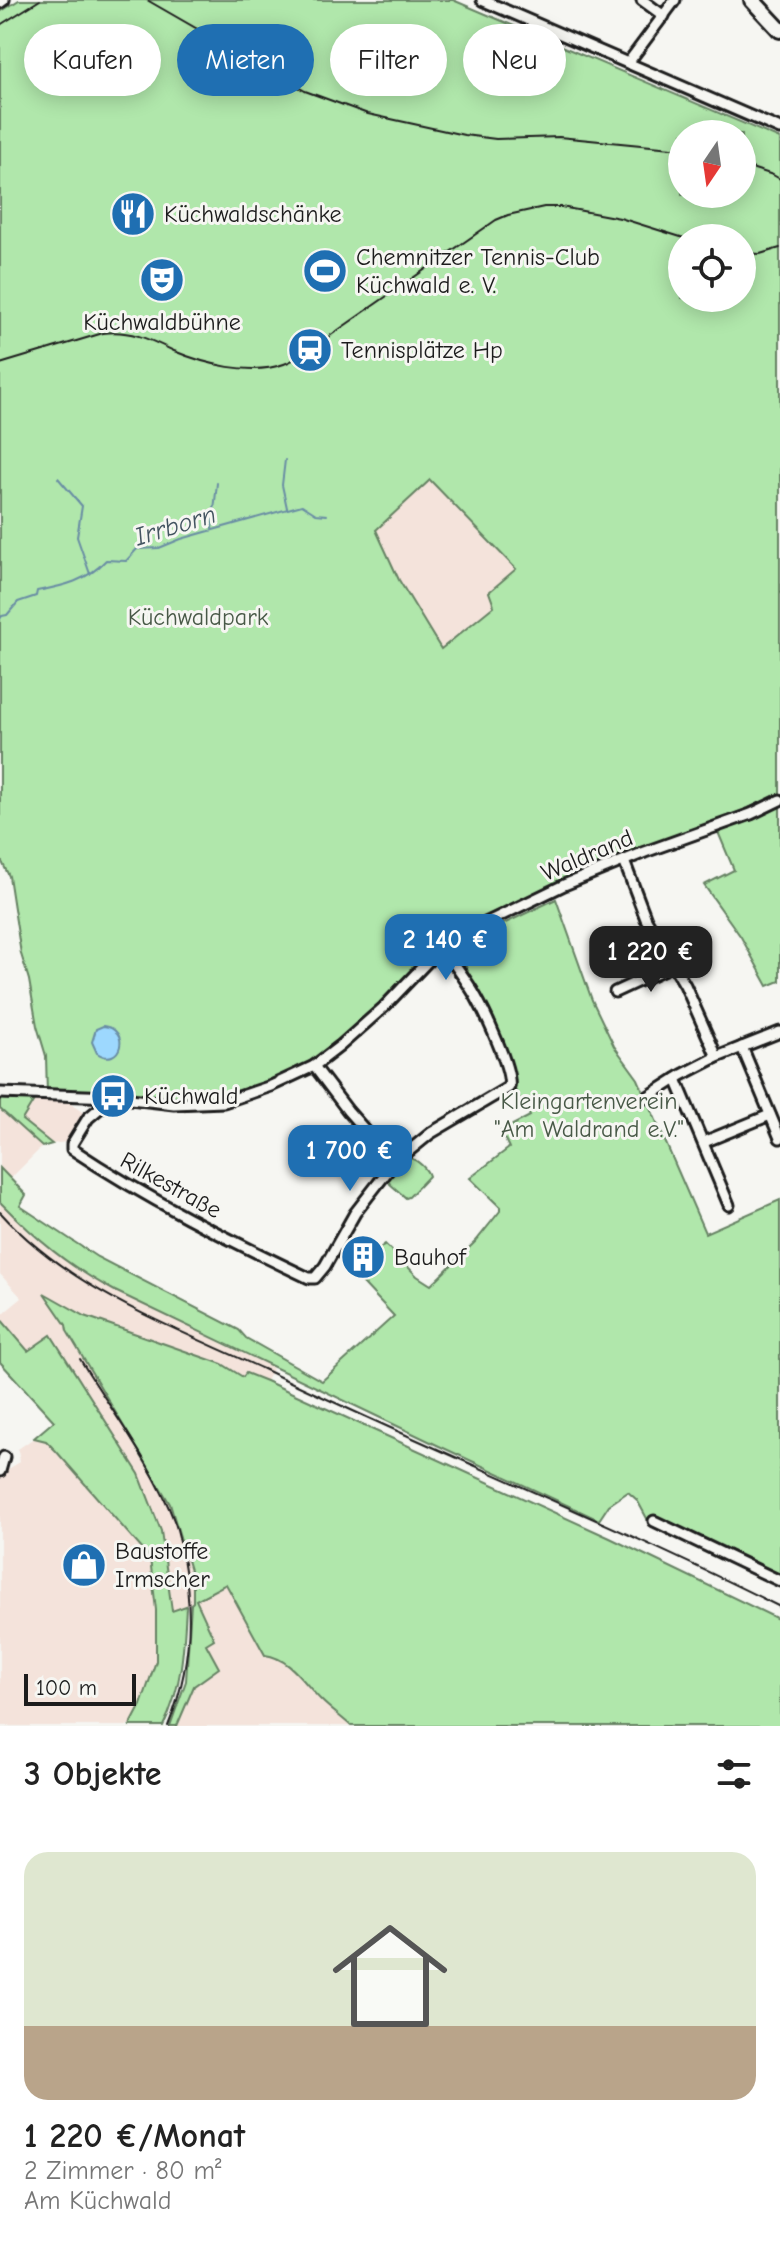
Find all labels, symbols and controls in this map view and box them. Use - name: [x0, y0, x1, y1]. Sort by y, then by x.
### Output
- chip: Kaufen: [24, 24, 161, 96]
- chip: Mieten: [177, 24, 314, 96]
- chip: Filter: [330, 24, 447, 96]
- chip: Neu: [463, 24, 566, 96]
- north arrow: [668, 120, 756, 208]
- map controls: [668, 120, 756, 312]
- restaurant icon: Küchwaldschänke: [109, 190, 157, 238]
- place label: Küchwaldschänke: [164, 200, 342, 228]
- button: locate: [668, 224, 756, 312]
- place label: Chemnitzer Tennis-Club Küchwald e. V.: [356, 243, 600, 299]
- sports icon: Chemnitzer Tennis-Club Küchwald e. V.: [301, 247, 349, 295]
- theatre icon: Küchwaldbühne: [138, 256, 186, 304]
- place label: Küchwaldbühne: [83, 308, 241, 336]
- station icon: Tennisplätze Hp: [286, 326, 334, 374]
- place label: Tennisplätze Hp: [341, 336, 503, 364]
- water label: Irrborn: [130, 499, 219, 553]
- park label: Küchwaldpark: [128, 603, 269, 631]
- street label: Waldrand: [537, 823, 637, 887]
- pin: 2 140 €: [372, 914, 520, 982]
- text: 2 140 €: [403, 925, 489, 955]
- pin: 1 220 €: [577, 926, 725, 994]
- text: 1 220 €: [607, 937, 695, 967]
- bus stop icon: Küchwald: [89, 1072, 137, 1120]
- place label: Küchwald: [144, 1082, 238, 1110]
- park label: Kleingartenverein "Am Waldrand e.V.": [494, 1087, 684, 1143]
- pin: 1 700 €: [276, 1125, 424, 1193]
- text: 1 700 €: [306, 1136, 394, 1166]
- street label: Rilkestraße: [116, 1146, 226, 1224]
- building icon: Bauhof: [339, 1233, 387, 1281]
- place label: Bauhof: [394, 1243, 467, 1271]
- place label: Baustoffe Irmscher: [115, 1537, 210, 1593]
- shop icon: Baustoffe Irmscher: [60, 1541, 108, 1589]
- scale bar: [24, 1670, 136, 1706]
- text: 100 m: [36, 1675, 97, 1701]
- icon: filters: [712, 1752, 756, 1796]
- text: 3 Objekte: [24, 1754, 162, 1794]
- icon: home: [318, 1904, 462, 2048]
- text: 1 220 €/Monat: [24, 2116, 245, 2156]
- text: 2 Zimmer · 80 m²: [24, 2156, 222, 2186]
- text: Am Küchwald: [24, 2186, 172, 2216]

